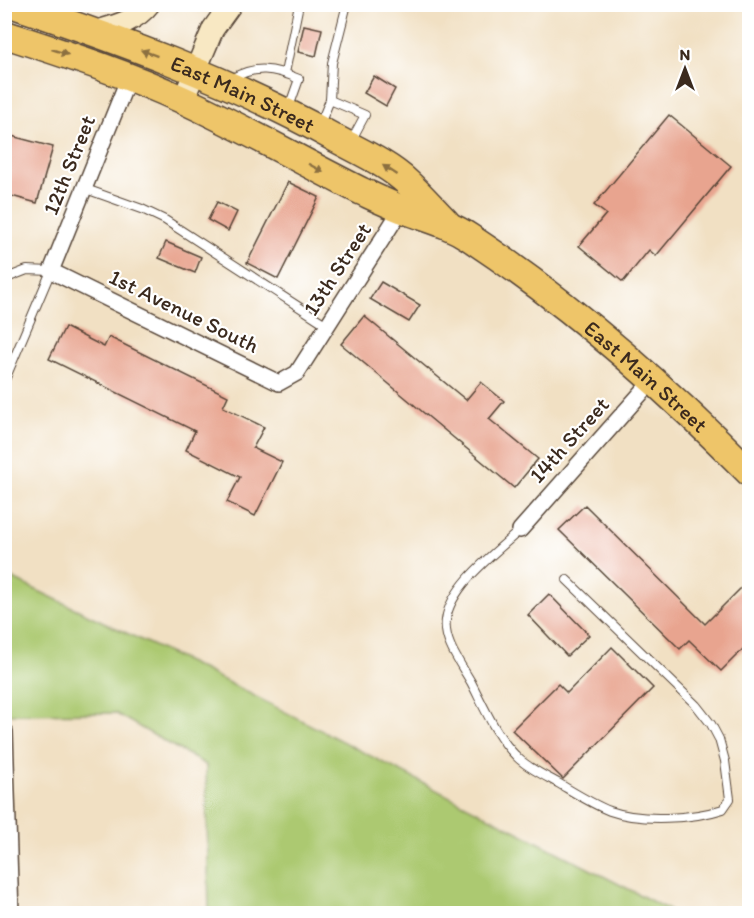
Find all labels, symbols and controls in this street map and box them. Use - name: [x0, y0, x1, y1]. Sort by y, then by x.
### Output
- north arrow: [655, 39, 715, 99]
- text: N: [680, 45, 690, 64]
- one-way arrow: [140, 47, 158, 57]
- one-way arrow: [51, 48, 69, 58]
- street label: East Main Street: [167, 49, 320, 139]
- street label: 12th Street: [37, 111, 101, 219]
- one-way arrow: [308, 163, 325, 173]
- one-way arrow: [382, 165, 398, 176]
- street label: 13th Street: [297, 218, 377, 320]
- street label: 1st Avenue South: [105, 263, 263, 359]
- street label: East Main Street: [579, 314, 714, 438]
- street label: 14th Street: [523, 391, 615, 489]

